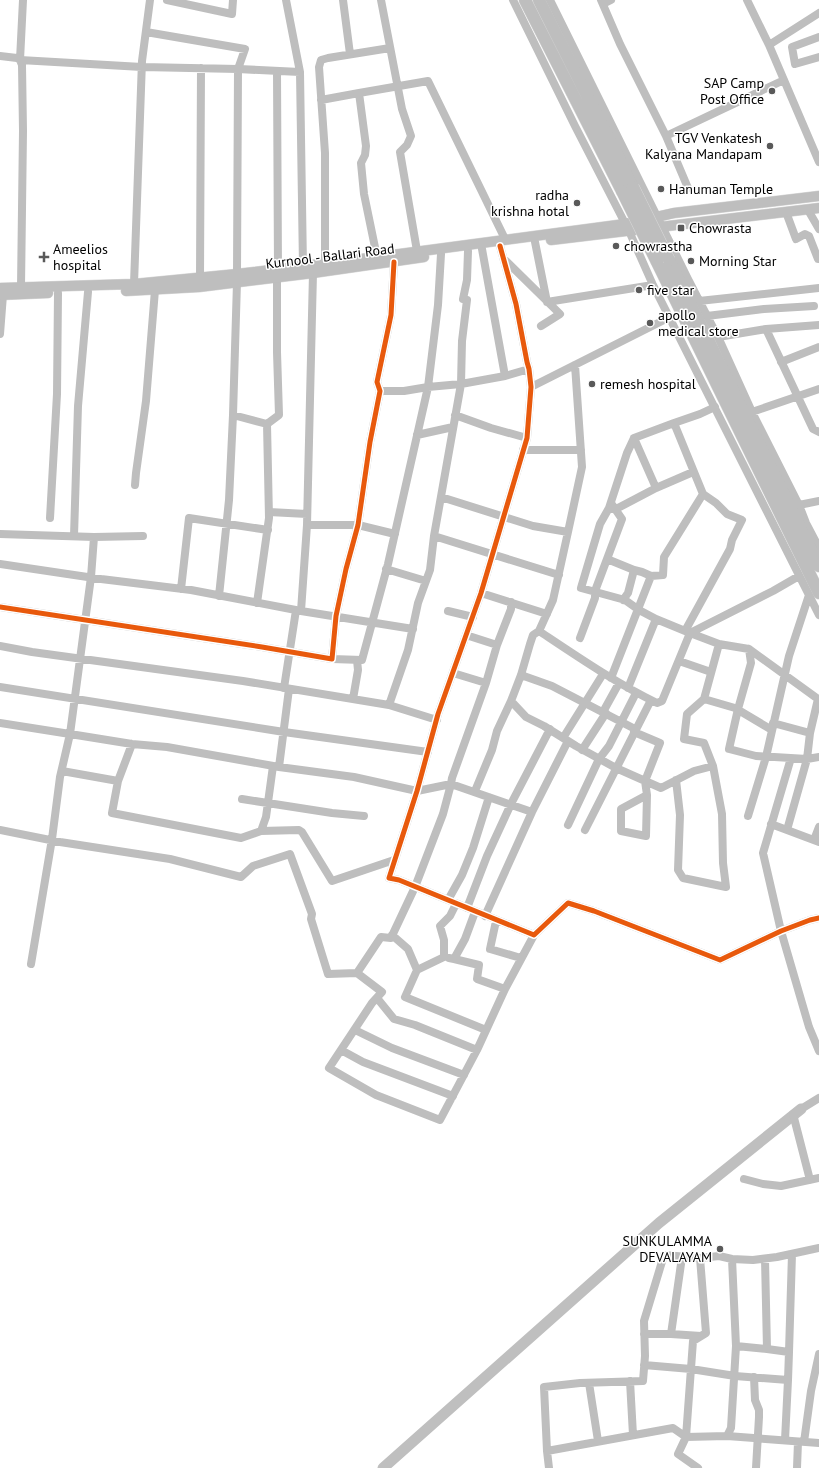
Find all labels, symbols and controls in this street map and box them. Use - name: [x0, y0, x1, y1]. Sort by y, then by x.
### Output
- place label: SAP Camp Post Office: [700, 74, 764, 108]
- marker: SAP Camp Post Office: [767, 86, 777, 96]
- place label: TGV Venkatesh Kalyana Mandapam: [645, 129, 762, 163]
- marker: TGV Venkatesh Kalyana Mandapam: [765, 141, 775, 151]
- place label: Hanuman Temple: [669, 180, 773, 198]
- marker: Hanuman Temple: [656, 184, 666, 194]
- place label: radha krishna hotal: [491, 186, 569, 220]
- marker: radha krishna hotal: [572, 198, 582, 208]
- place label: Chowrasta: [689, 219, 752, 237]
- marker: Chowrasta: [676, 223, 686, 233]
- place label: chowrastha: [624, 237, 693, 255]
- street label: Kurnool - Ballari Road: [265, 239, 395, 273]
- place label: Ameelios hospital: [53, 240, 108, 274]
- marker: chowrastha: [611, 241, 621, 251]
- marker: Ameelios hospital: [38, 251, 50, 263]
- place label: Morning Star: [699, 252, 777, 270]
- marker: Morning Star: [686, 256, 696, 266]
- place label: five star: [647, 281, 695, 299]
- marker: five star: [634, 285, 644, 295]
- place label: apollo medical store: [658, 306, 739, 340]
- marker: apollo medical store: [645, 318, 655, 328]
- place label: remesh hospital: [600, 375, 696, 393]
- marker: remesh hospital: [587, 379, 597, 389]
- place label: SUNKULAMMA DEVALAYAM: [622, 1232, 713, 1266]
- marker: SUNKULAMMA DEVALAYAM: [715, 1244, 725, 1254]

